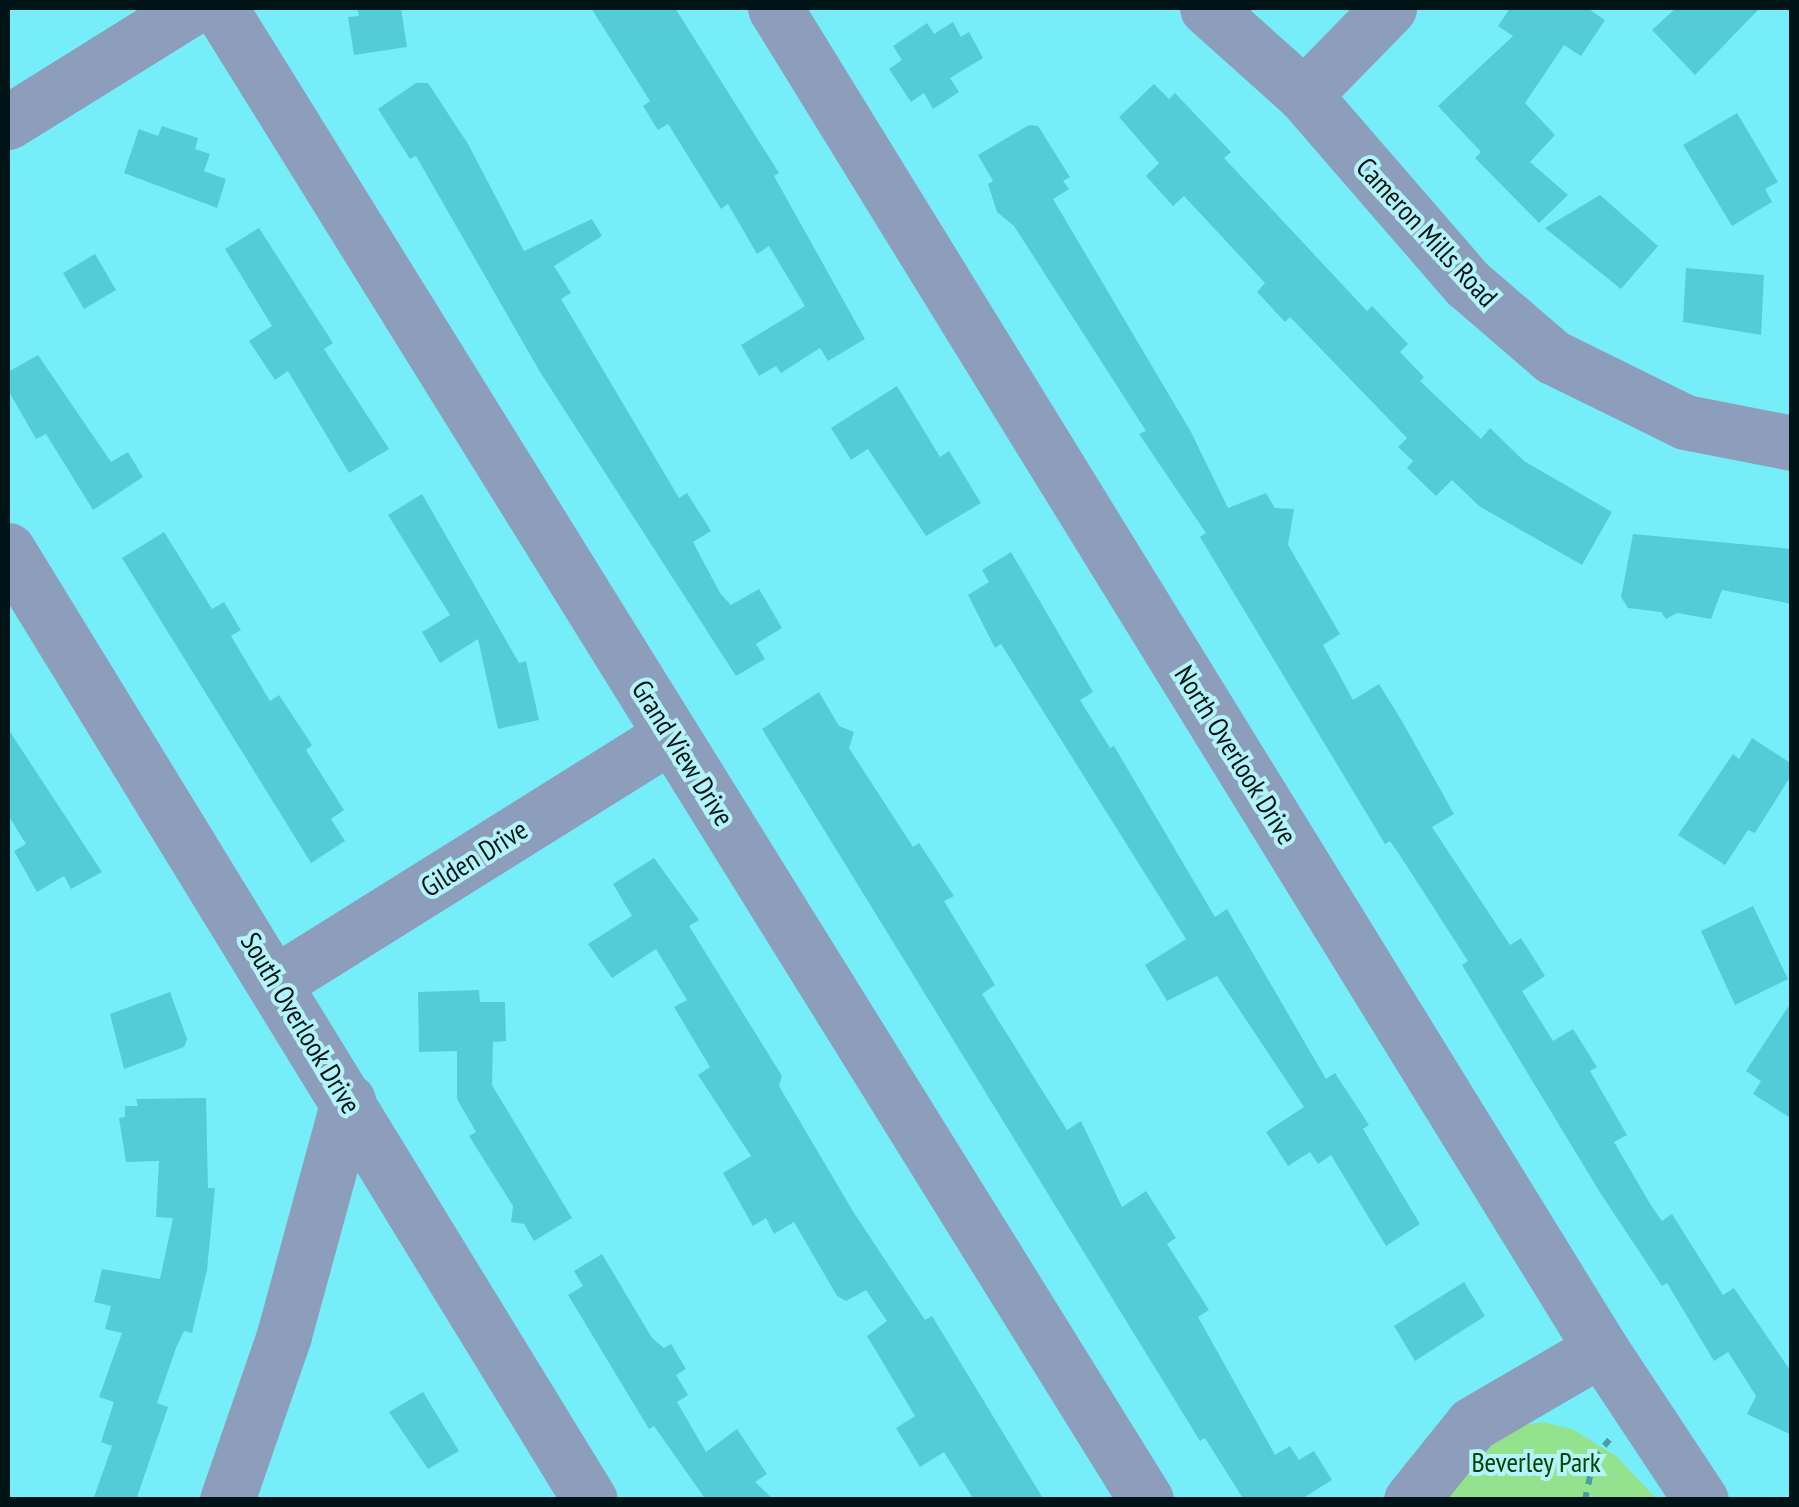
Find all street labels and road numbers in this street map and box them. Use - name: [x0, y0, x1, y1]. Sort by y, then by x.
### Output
- street label: Cameron Mills Road: [1349, 150, 1505, 314]
- street label: North Overlook Drive: [1167, 659, 1305, 851]
- street label: Grand View Drive: [625, 673, 741, 833]
- street label: Gilden Drive: [415, 812, 533, 904]
- street label: South Overlook Drive: [234, 926, 368, 1120]

